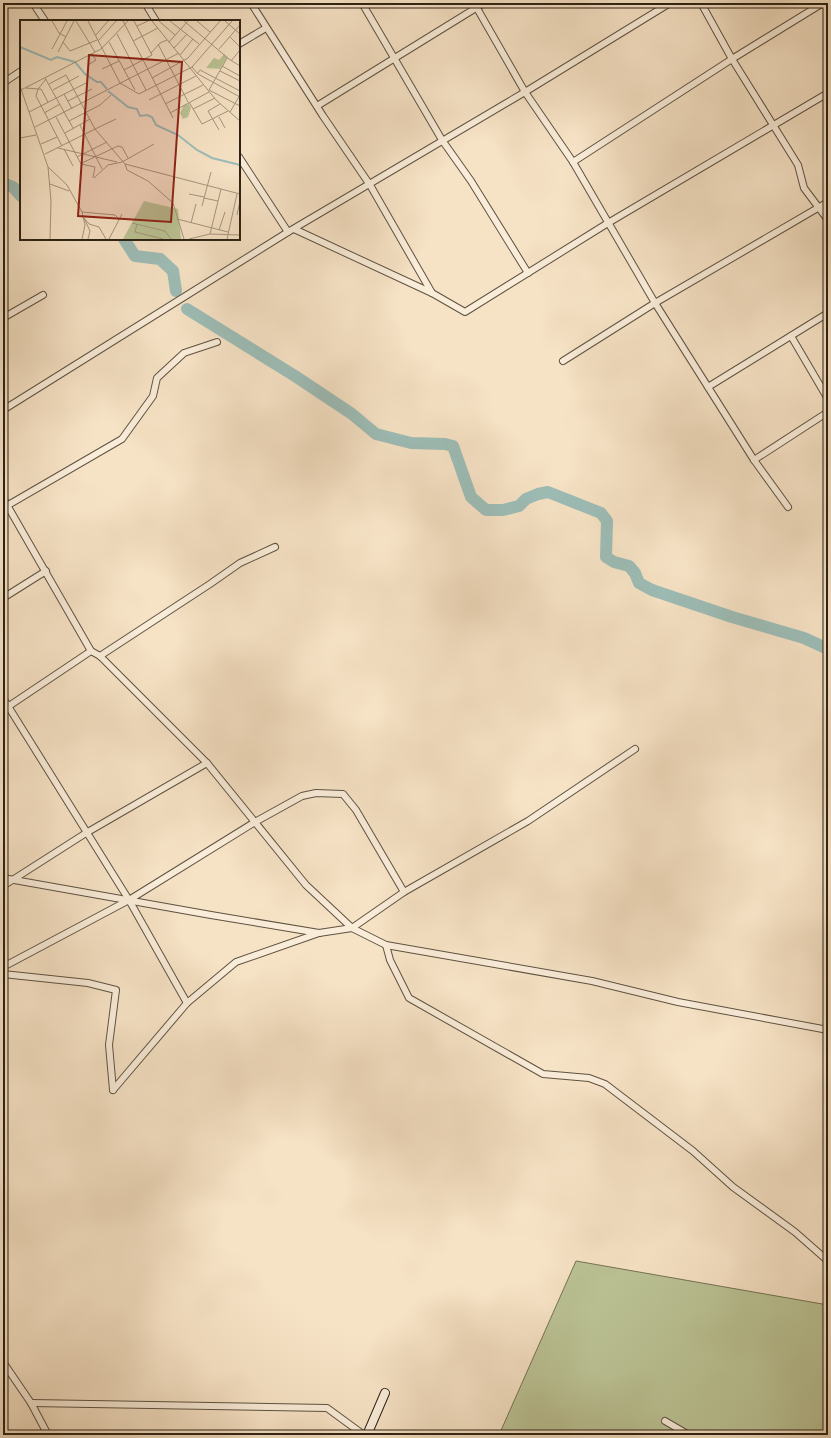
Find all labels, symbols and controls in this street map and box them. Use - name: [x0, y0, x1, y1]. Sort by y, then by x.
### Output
- inset map: [20, 20, 240, 240]

